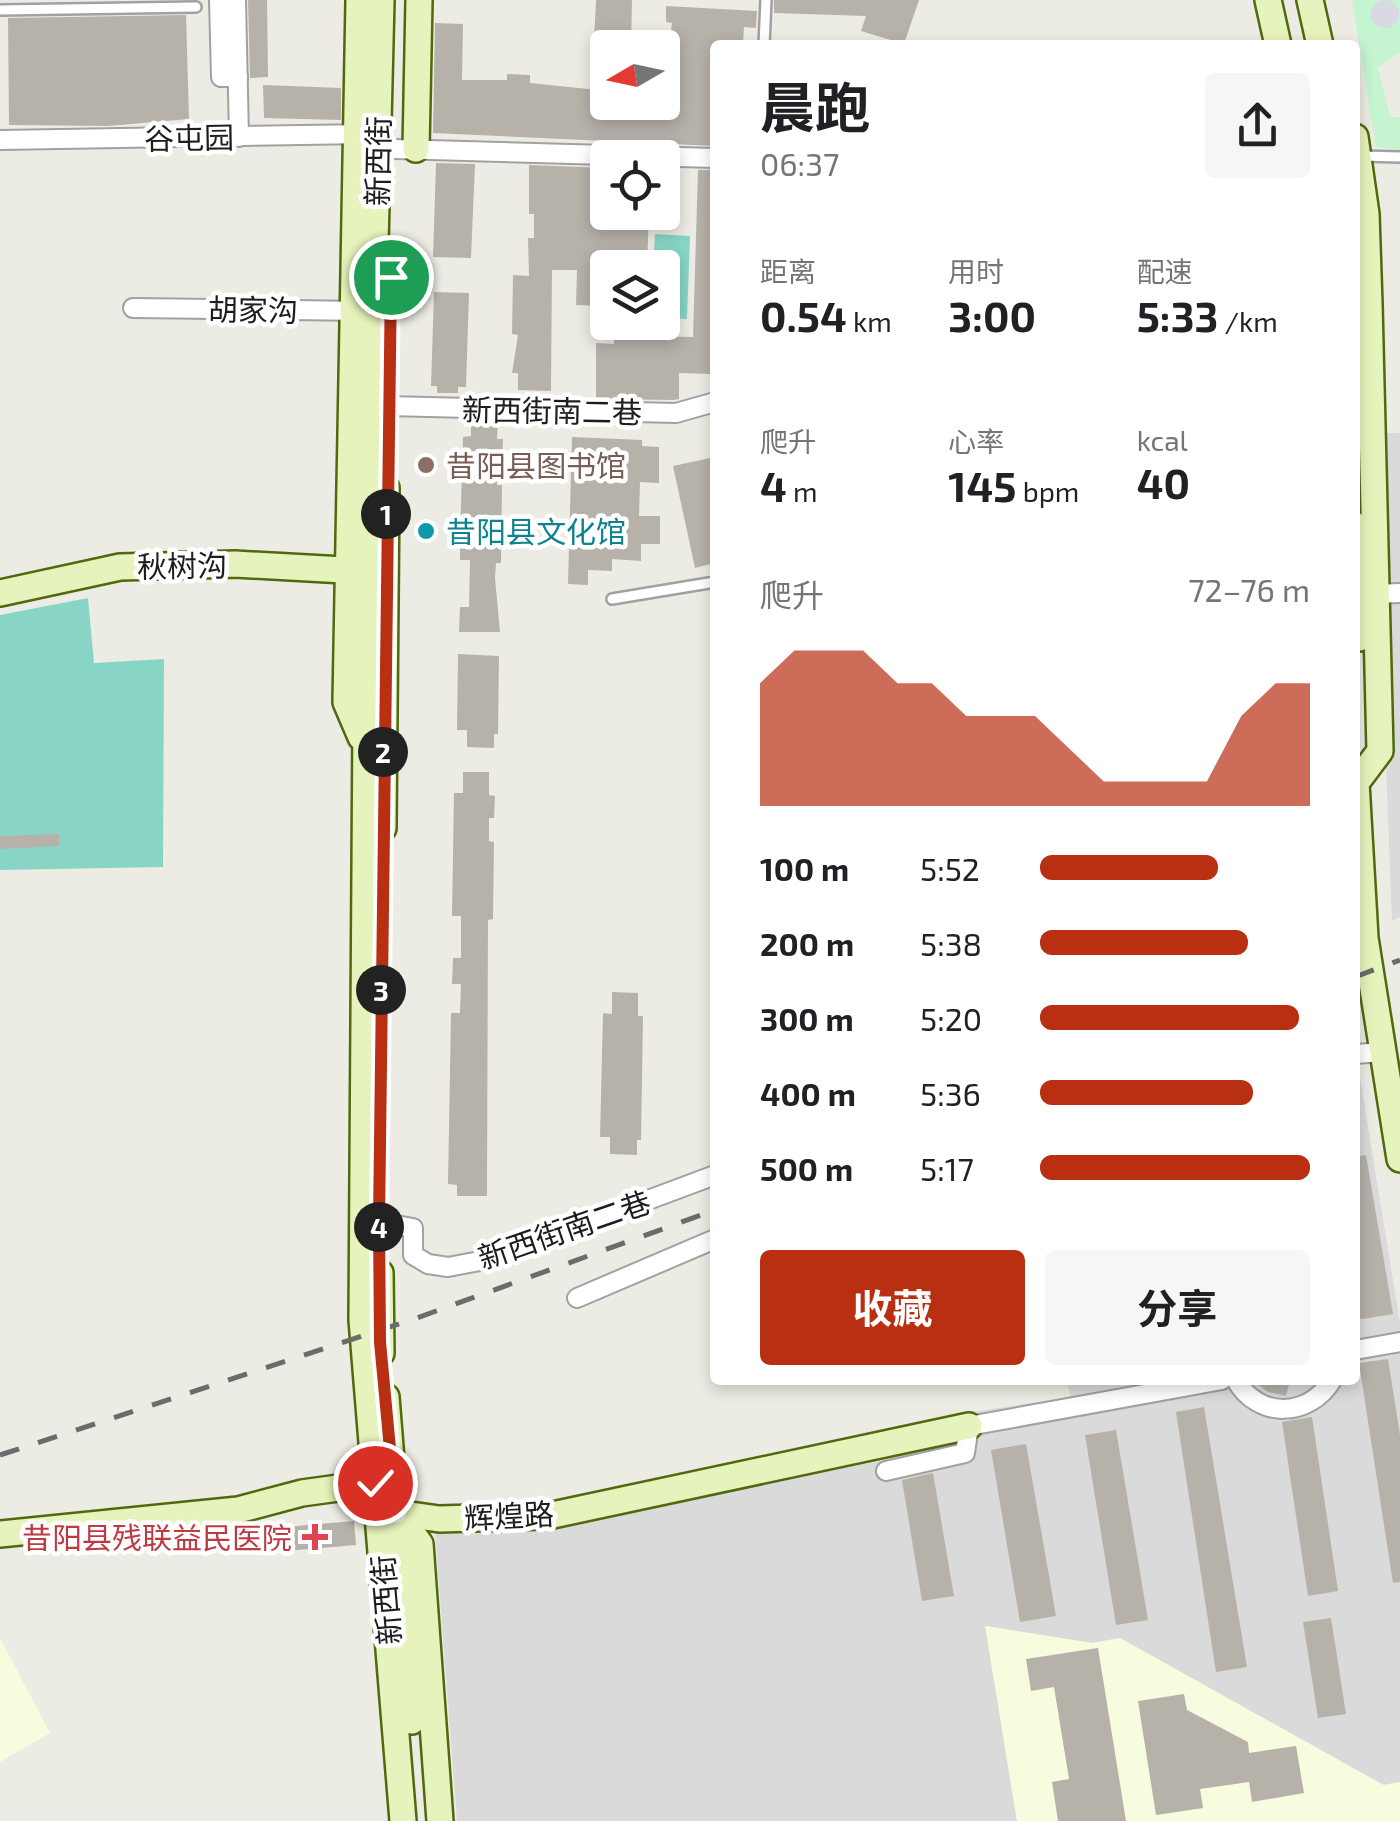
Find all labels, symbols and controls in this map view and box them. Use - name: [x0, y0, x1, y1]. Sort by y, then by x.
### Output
- north arrow: [590, 30, 680, 120]
- map controls: [590, 30, 680, 340]
- text: 晨跑: [760, 73, 870, 139]
- button: share: [1205, 73, 1310, 178]
- street label: 新西街: [358, 116, 396, 206]
- street label: 谷屯园: [144, 118, 234, 156]
- button: locate: [590, 140, 680, 230]
- text: 06:37: [760, 144, 839, 182]
- pin: [349, 235, 434, 320]
- icon: arrive: [364, 250, 419, 305]
- button: layers: [590, 250, 680, 340]
- text: 距离: [760, 254, 816, 288]
- text: 用时: [948, 254, 1004, 288]
- text: 配速: [1137, 254, 1193, 288]
- street label: 胡家沟: [208, 290, 298, 328]
- text: 0.54: [760, 290, 847, 340]
- text: 3:00: [948, 290, 1036, 340]
- text: 5:33: [1137, 290, 1218, 340]
- text: km: [847, 304, 892, 338]
- text: /km: [1218, 304, 1278, 338]
- street label: 新西街南二巷: [462, 390, 642, 430]
- text: kcal: [1137, 423, 1188, 457]
- text: 爬升: [760, 424, 816, 458]
- text: 心率: [948, 424, 1004, 458]
- place label: 昔阳县图书馆: [446, 447, 626, 483]
- marker: 昔阳县图书馆: [415, 454, 437, 476]
- text: 40: [1137, 457, 1190, 507]
- text: 4: [760, 460, 787, 510]
- text: 145: [948, 460, 1016, 510]
- text: m: [787, 474, 818, 508]
- text: bpm: [1016, 474, 1079, 508]
- pin: 1: [361, 489, 411, 539]
- text: 1: [380, 497, 392, 531]
- place label: 昔阳县文化馆: [446, 513, 626, 549]
- marker: 昔阳县文化馆: [415, 520, 437, 542]
- street label: 秋树沟: [137, 546, 227, 584]
- text: 72–76 m: [1188, 570, 1310, 608]
- text: 爬升: [760, 575, 824, 613]
- pin: 2: [358, 727, 408, 777]
- text: 2: [375, 735, 391, 769]
- text: 100 m: [760, 849, 849, 887]
- text: 5:52: [920, 849, 980, 887]
- text: 200 m: [760, 924, 854, 962]
- text: 5:38: [920, 924, 982, 962]
- pin: 3: [356, 965, 406, 1015]
- text: 3: [373, 973, 389, 1007]
- text: 300 m: [760, 999, 854, 1037]
- text: 5:20: [920, 999, 982, 1037]
- text: 400 m: [760, 1074, 856, 1112]
- text: 5:36: [920, 1074, 981, 1112]
- text: 500 m: [760, 1149, 853, 1187]
- text: 5:17: [920, 1149, 974, 1187]
- street label: 新西街南二巷: [473, 1183, 655, 1275]
- pin: 4: [354, 1202, 404, 1252]
- text: 4: [370, 1210, 388, 1244]
- button: 收藏: [760, 1250, 1025, 1365]
- button: 分享: [1045, 1250, 1310, 1365]
- pin: [333, 1441, 418, 1526]
- icon: check: [348, 1456, 403, 1511]
- street label: 辉煌路: [463, 1495, 555, 1535]
- place label: 昔阳县残联益民医院: [22, 1519, 292, 1555]
- marker: 昔阳县残联益民医院: [302, 1524, 328, 1550]
- street label: 新西街: [363, 1554, 407, 1646]

